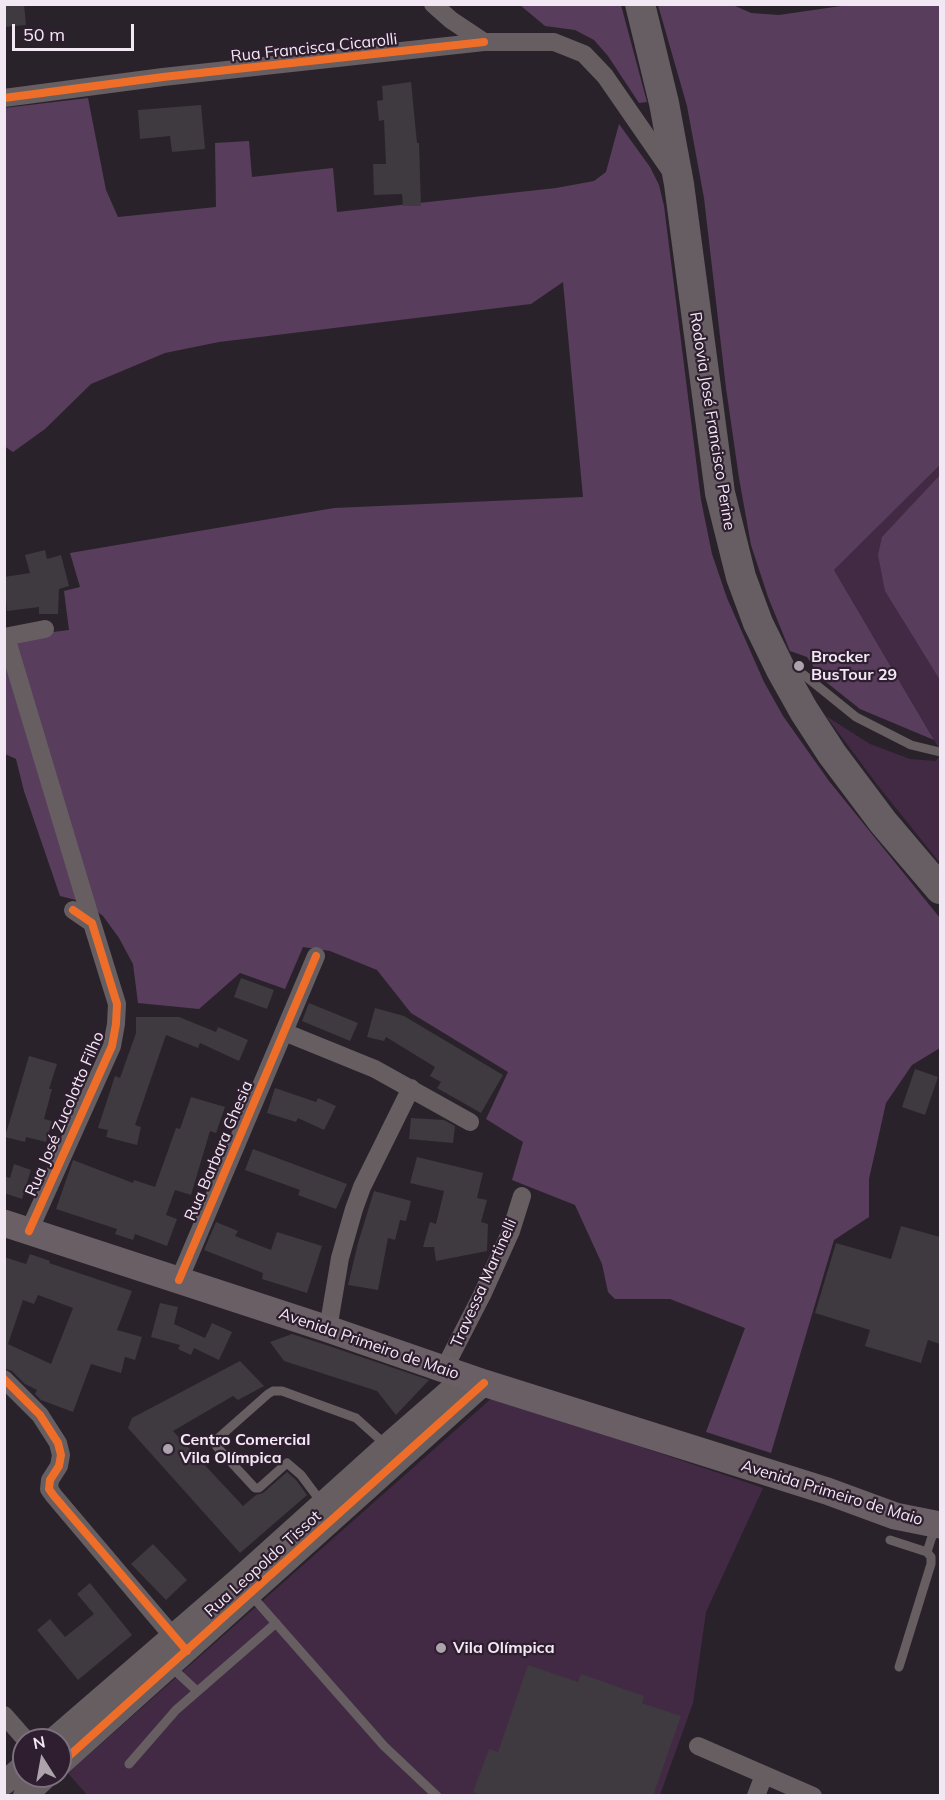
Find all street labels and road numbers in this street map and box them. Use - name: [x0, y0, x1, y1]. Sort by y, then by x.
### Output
- street label: Rua Francisca Cicarolli: [230, 30, 398, 66]
- street label: Rodovia José Francisco Perine: [685, 311, 739, 531]
- street label: Rua José Zucolotto Filho: [22, 1029, 108, 1199]
- street label: Rua Barbara Ghesia: [181, 1078, 257, 1224]
- street label: Travessa Martinelli: [447, 1216, 521, 1350]
- street label: Avenida Primeiro de Maio: [276, 1304, 462, 1384]
- street label: Avenida Primeiro de Maio: [739, 1456, 925, 1530]
- street label: Rua Leopoldo Tissot: [201, 1507, 325, 1621]

